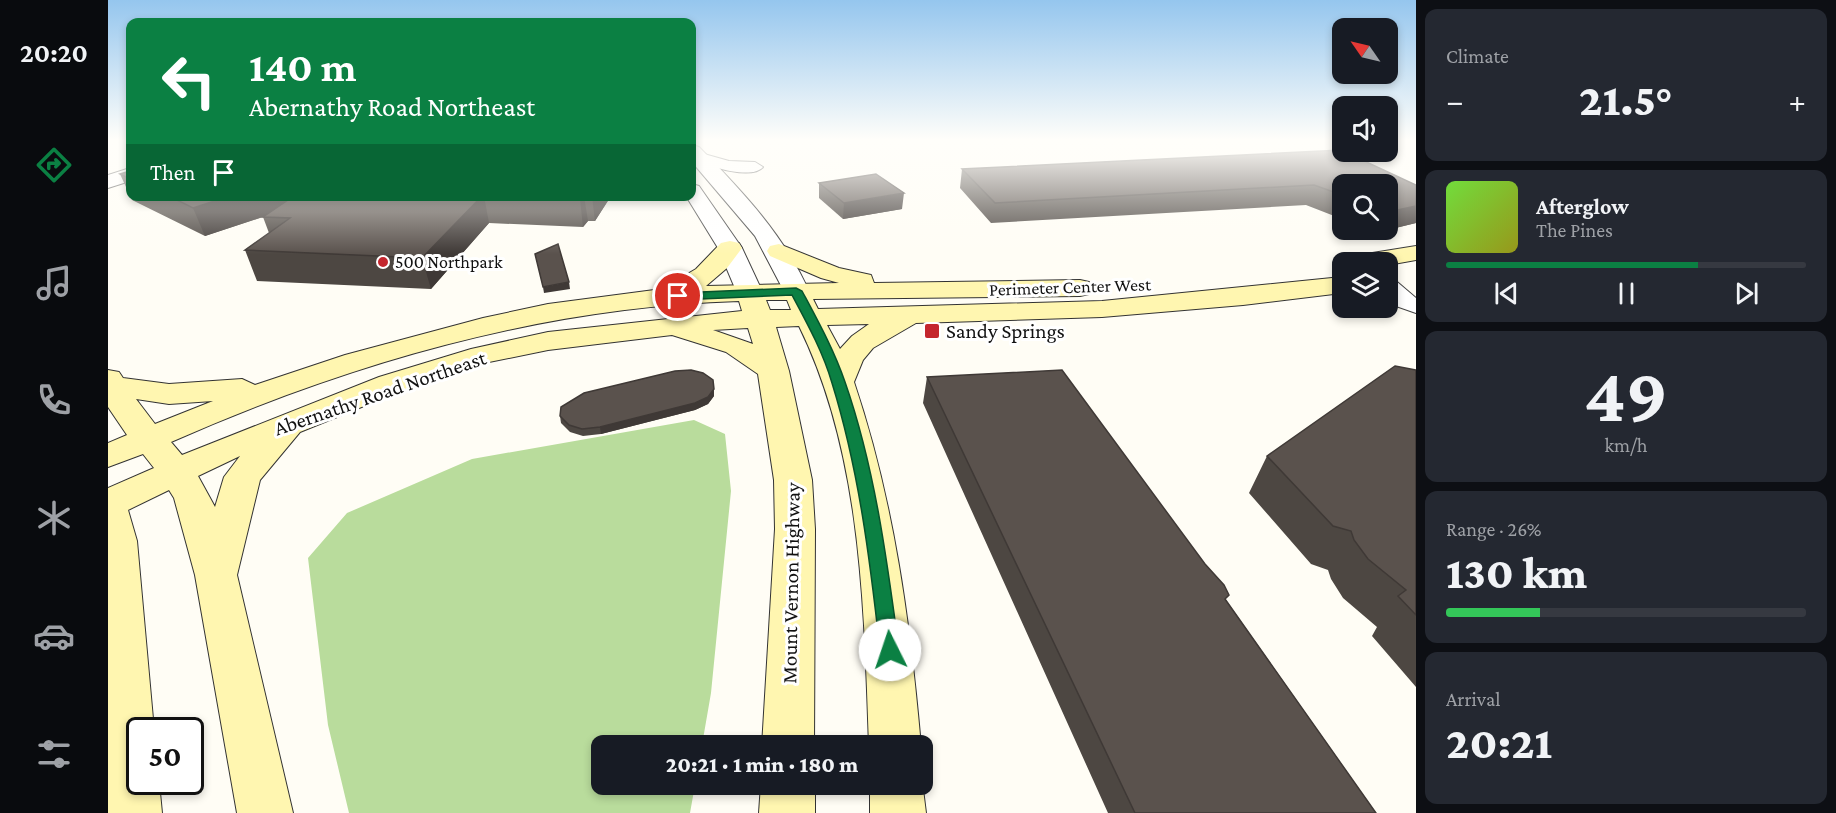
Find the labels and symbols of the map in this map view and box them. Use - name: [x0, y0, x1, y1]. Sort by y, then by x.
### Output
- north arrow: [1332, 18, 1398, 84]
- place label: 500 Northpark: [395, 252, 503, 272]
- marker: 500 Northpark: [376, 255, 390, 269]
- pin: [652, 270, 703, 321]
- street label: Perimeter Center West: [989, 274, 1152, 300]
- place label: Sandy Springs: [946, 319, 1065, 343]
- marker: Sandy Springs: [923, 322, 941, 340]
- street label: Abernathy Road Northeast: [271, 345, 490, 441]
- street label: Mount Vernon Highway: [777, 482, 805, 684]
- position arrow: [858, 618, 922, 682]
- speed limit sign: 50: [126, 717, 204, 795]

